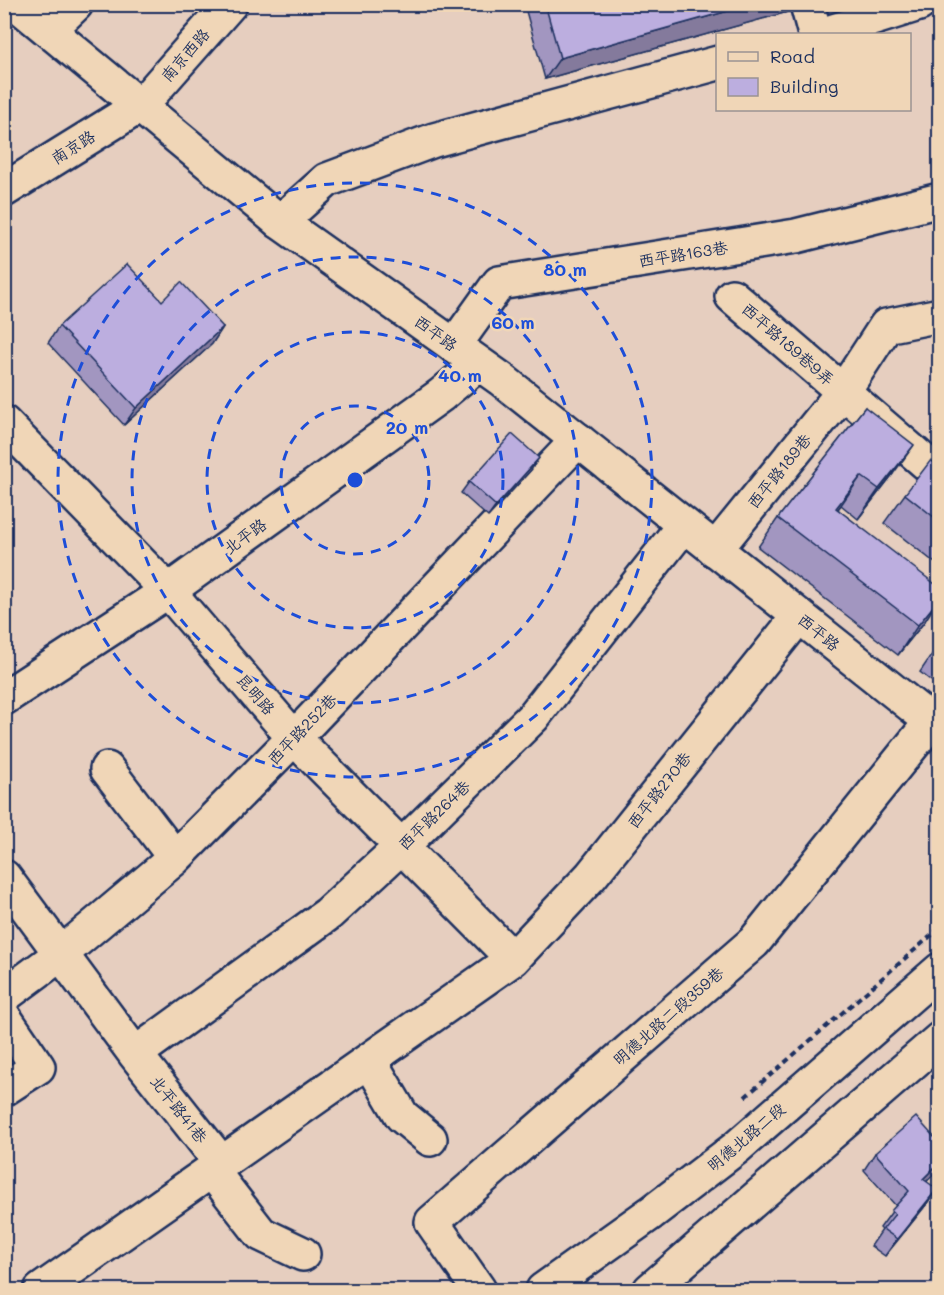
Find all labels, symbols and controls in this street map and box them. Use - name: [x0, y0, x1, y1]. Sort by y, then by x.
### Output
- street label: 南京西路: [156, 24, 214, 86]
- legend: [716, 33, 911, 111]
- text: Road: [770, 44, 815, 68]
- text: Building: [770, 74, 838, 98]
- street label: 南京路: [47, 125, 99, 168]
- street label: 西平路163巷: [637, 236, 729, 271]
- text: 80 m: [543, 257, 587, 281]
- street label: 西平路189巷9弄: [738, 298, 839, 390]
- street label: 西平路: [411, 310, 462, 355]
- text: 60 m: [491, 310, 535, 334]
- text: 40 m: [438, 363, 482, 387]
- text: 20 m: [386, 415, 428, 439]
- street label: 西平路189巷: [742, 429, 815, 512]
- centre of rings: [345, 470, 365, 490]
- street label: 北平路: [219, 513, 270, 558]
- street label: 西平路: [794, 608, 845, 655]
- street label: 昆明路: [233, 669, 280, 719]
- street label: 西平路252巷: [262, 689, 341, 769]
- street label: 西平路270巷: [622, 747, 695, 832]
- street label: 西平路264巷: [393, 775, 474, 854]
- street label: 明德北路二段359巷: [608, 962, 727, 1070]
- street label: 北平路41巷: [146, 1070, 212, 1147]
- street label: 明德北路二段: [702, 1098, 789, 1176]

